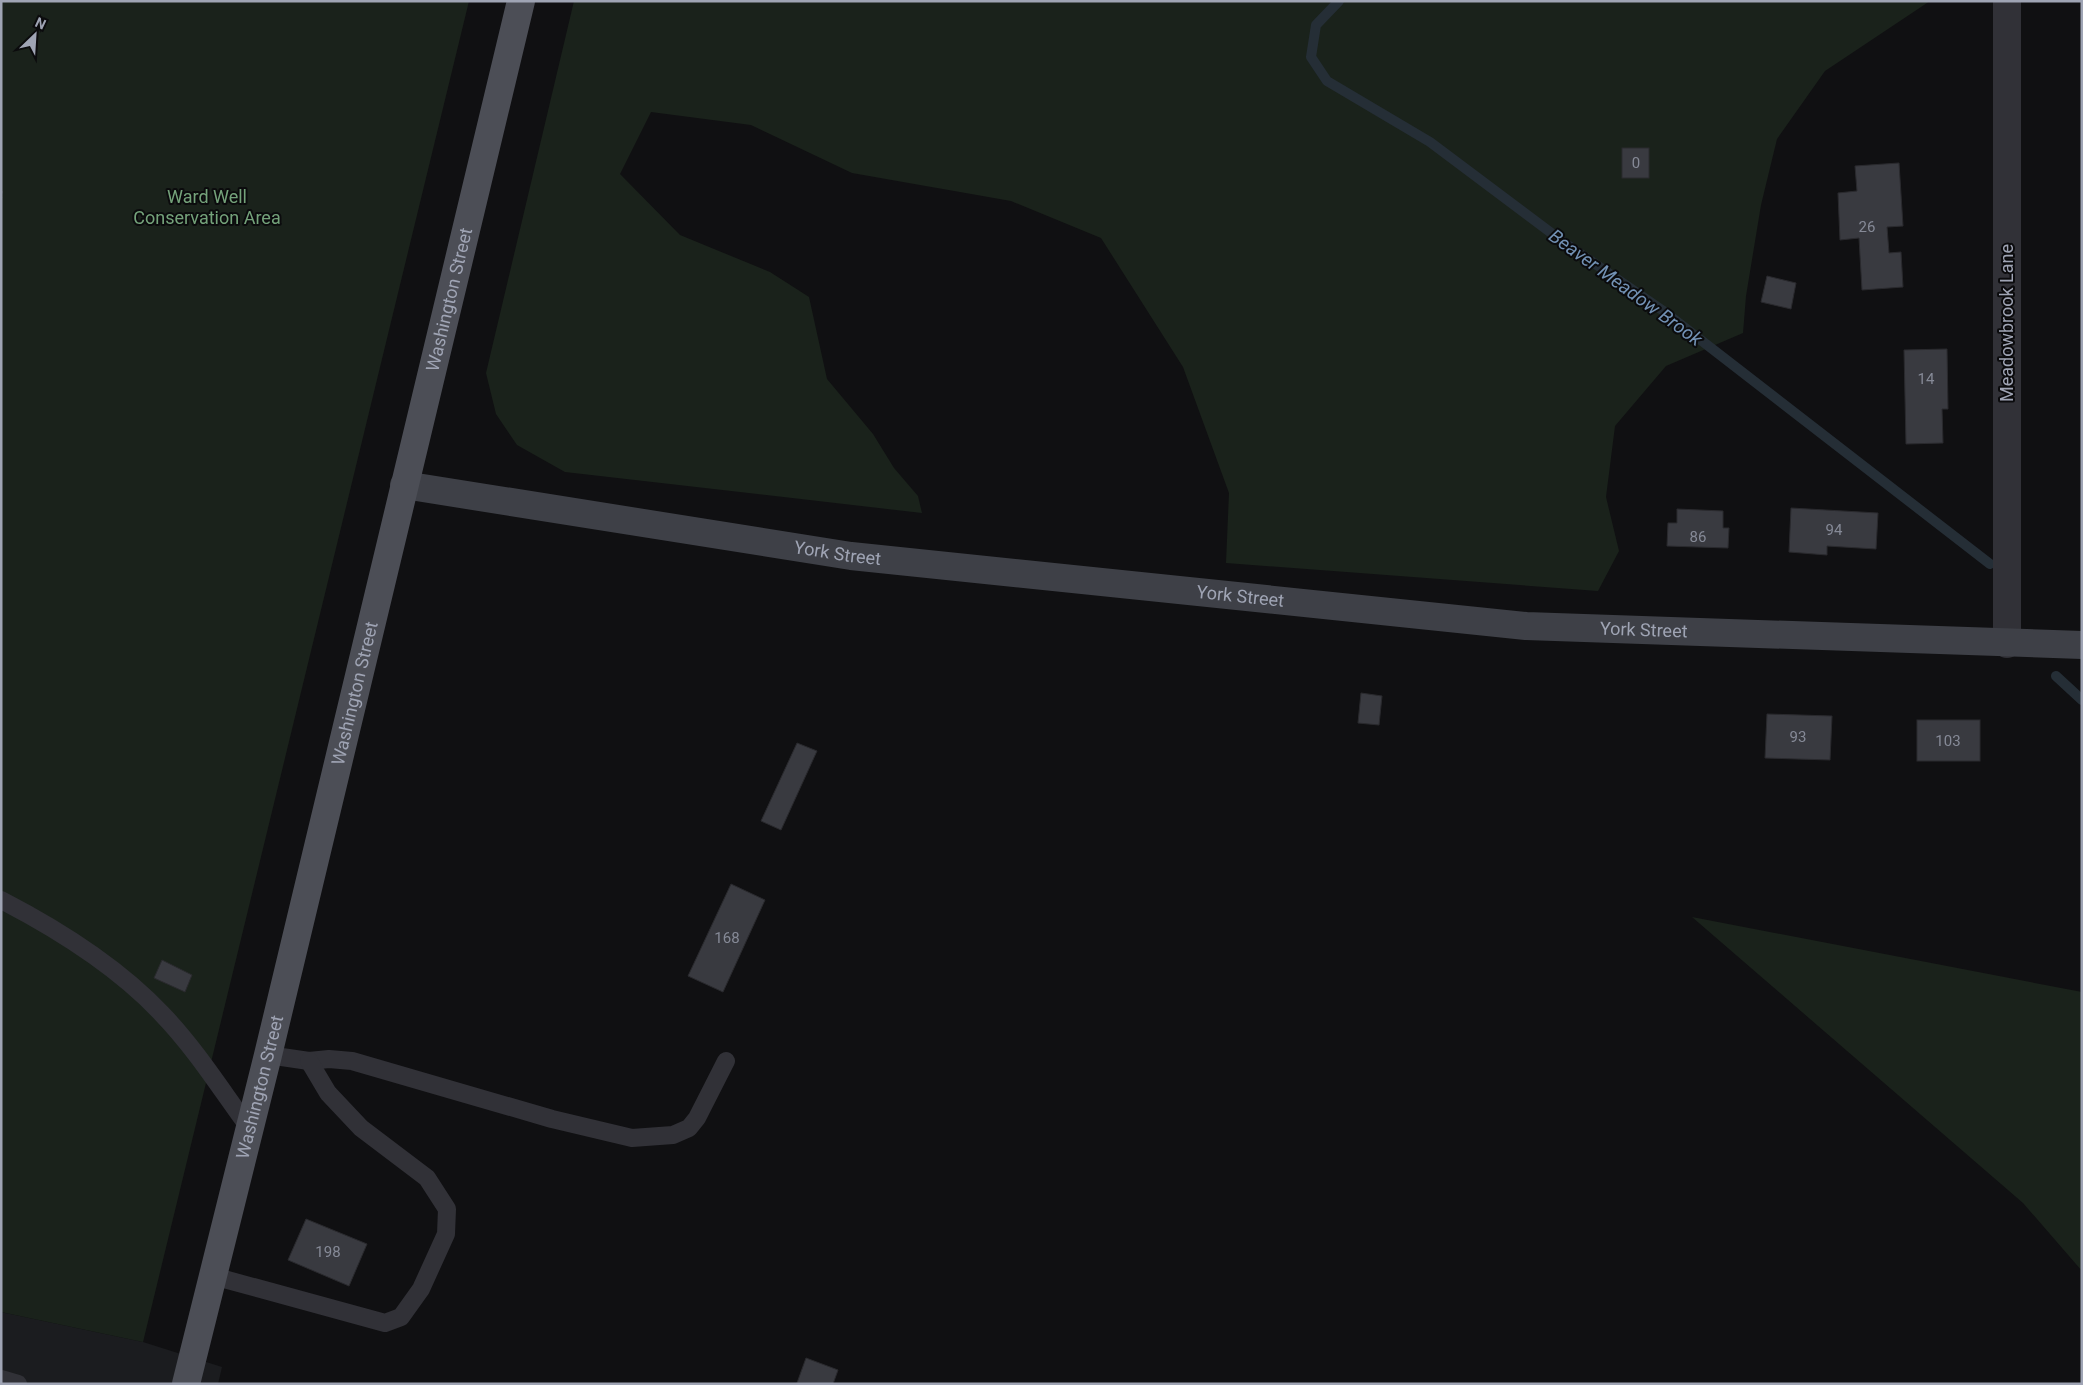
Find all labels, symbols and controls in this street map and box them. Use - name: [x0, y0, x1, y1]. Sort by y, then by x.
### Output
- north arrow: [10, 10, 60, 60]
- text: N: [33, 14, 48, 33]
- house number: 0: [1632, 154, 1640, 172]
- park label: Ward Well Conservation Area: [133, 186, 281, 228]
- house number: 26: [1859, 218, 1875, 236]
- water label: Beaver Meadow Brook: [1545, 224, 1707, 351]
- street label: Washington Street: [421, 225, 476, 373]
- street label: Meadowbrook Lane: [1996, 244, 2017, 402]
- house number: 14: [1918, 370, 1935, 388]
- house number: 94: [1826, 521, 1843, 539]
- house number: 86: [1690, 528, 1706, 546]
- street label: York Street: [793, 536, 882, 569]
- street label: York Street: [1196, 581, 1285, 611]
- street label: York Street: [1600, 618, 1688, 642]
- street label: Washington Street: [327, 619, 382, 767]
- house number: 93: [1790, 728, 1806, 746]
- house number: 103: [1935, 732, 1961, 750]
- house number: 168: [714, 929, 740, 947]
- street label: Washington Street: [232, 1013, 287, 1161]
- house number: 198: [315, 1243, 341, 1261]

